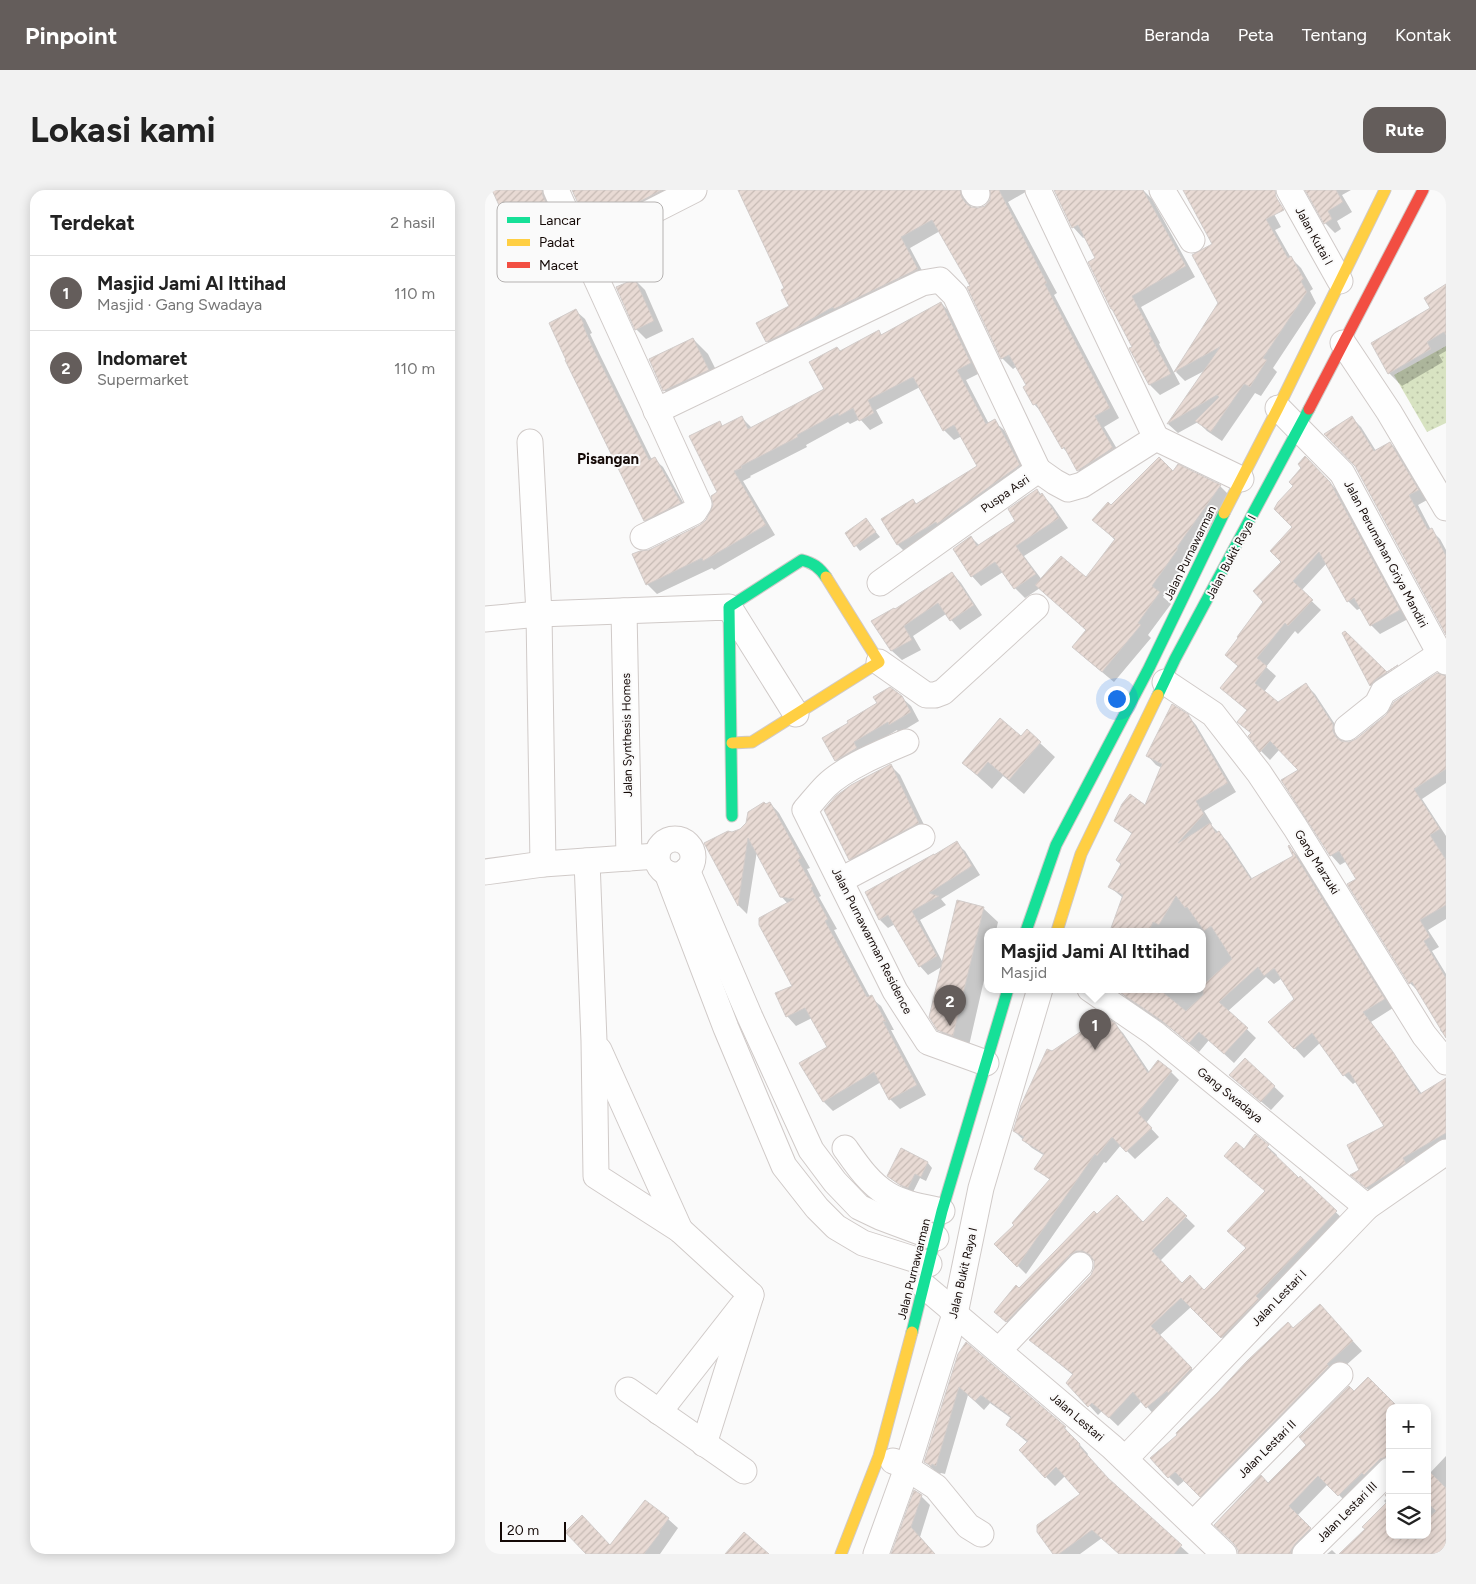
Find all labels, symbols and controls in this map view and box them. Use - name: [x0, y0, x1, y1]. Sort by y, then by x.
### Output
- text: Pinpoint: [25, 21, 117, 50]
- text: Beranda: [1144, 24, 1210, 46]
- text: Peta: [1238, 24, 1274, 46]
- text: Tentang: [1302, 24, 1367, 46]
- text: Kontak: [1395, 24, 1451, 46]
- button: Rute: [1363, 107, 1446, 153]
- text: Lokasi kami: [30, 109, 216, 151]
- legend: [497, 202, 663, 282]
- street label: Jalan Kutai I: [1292, 204, 1336, 268]
- text: Terdekat: [50, 210, 135, 235]
- text: Lancar: [539, 212, 581, 229]
- text: 2 hasil: [390, 213, 435, 232]
- text: Padat: [539, 234, 575, 251]
- text: Macet: [539, 257, 579, 274]
- text: Masjid Jami Al Ittihad: [97, 272, 286, 295]
- text: 1: [63, 284, 69, 303]
- text: 110 m: [394, 284, 435, 303]
- text: Masjid · Gang Swadaya: [97, 295, 262, 314]
- text: Indomaret: [97, 347, 188, 370]
- text: 2: [61, 359, 71, 378]
- text: 110 m: [394, 359, 435, 378]
- text: Supermarket: [97, 370, 189, 389]
- district label: Pisangan: [577, 450, 639, 468]
- street label: Puspa Asri: [978, 472, 1032, 516]
- street label: Jalan Perumahan Griya Mandiri: [1341, 478, 1431, 630]
- street label: Jalan Purnawarman: [1161, 503, 1219, 603]
- street label: Jalan Bukit Raya I: [1203, 513, 1259, 601]
- street label: Jalan Synthesis Homes: [619, 672, 635, 797]
- your location: [1104, 686, 1130, 712]
- street label: Gang Marzuki: [1292, 827, 1342, 897]
- street label: Jalan Purnawarman Residence: [829, 866, 915, 1017]
- popup: [984, 928, 1206, 993]
- text: Masjid Jami Al Ittihad: [1000, 940, 1190, 963]
- text: Masjid: [1000, 963, 1047, 982]
- pin: 2: [934, 985, 966, 1026]
- pin: 1: [1079, 1009, 1111, 1050]
- street label: Gang Swadaya: [1194, 1064, 1266, 1126]
- street label: Jalan Purnawarman: [895, 1217, 933, 1321]
- street label: Jalan Bukit Raya I: [946, 1226, 980, 1320]
- street label: Jalan Lestari I: [1249, 1267, 1309, 1329]
- street label: Jalan Lestari: [1047, 1390, 1107, 1444]
- map controls: [1386, 1404, 1431, 1539]
- button: +: [1386, 1404, 1431, 1449]
- street label: Jalan Lestari II: [1235, 1417, 1299, 1481]
- button: −: [1386, 1449, 1431, 1494]
- street label: Jalan Lestari III: [1314, 1479, 1380, 1545]
- button: layers: [1386, 1494, 1431, 1539]
- scale bar: [500, 1519, 566, 1542]
- text: 20 m: [507, 1522, 539, 1539]

